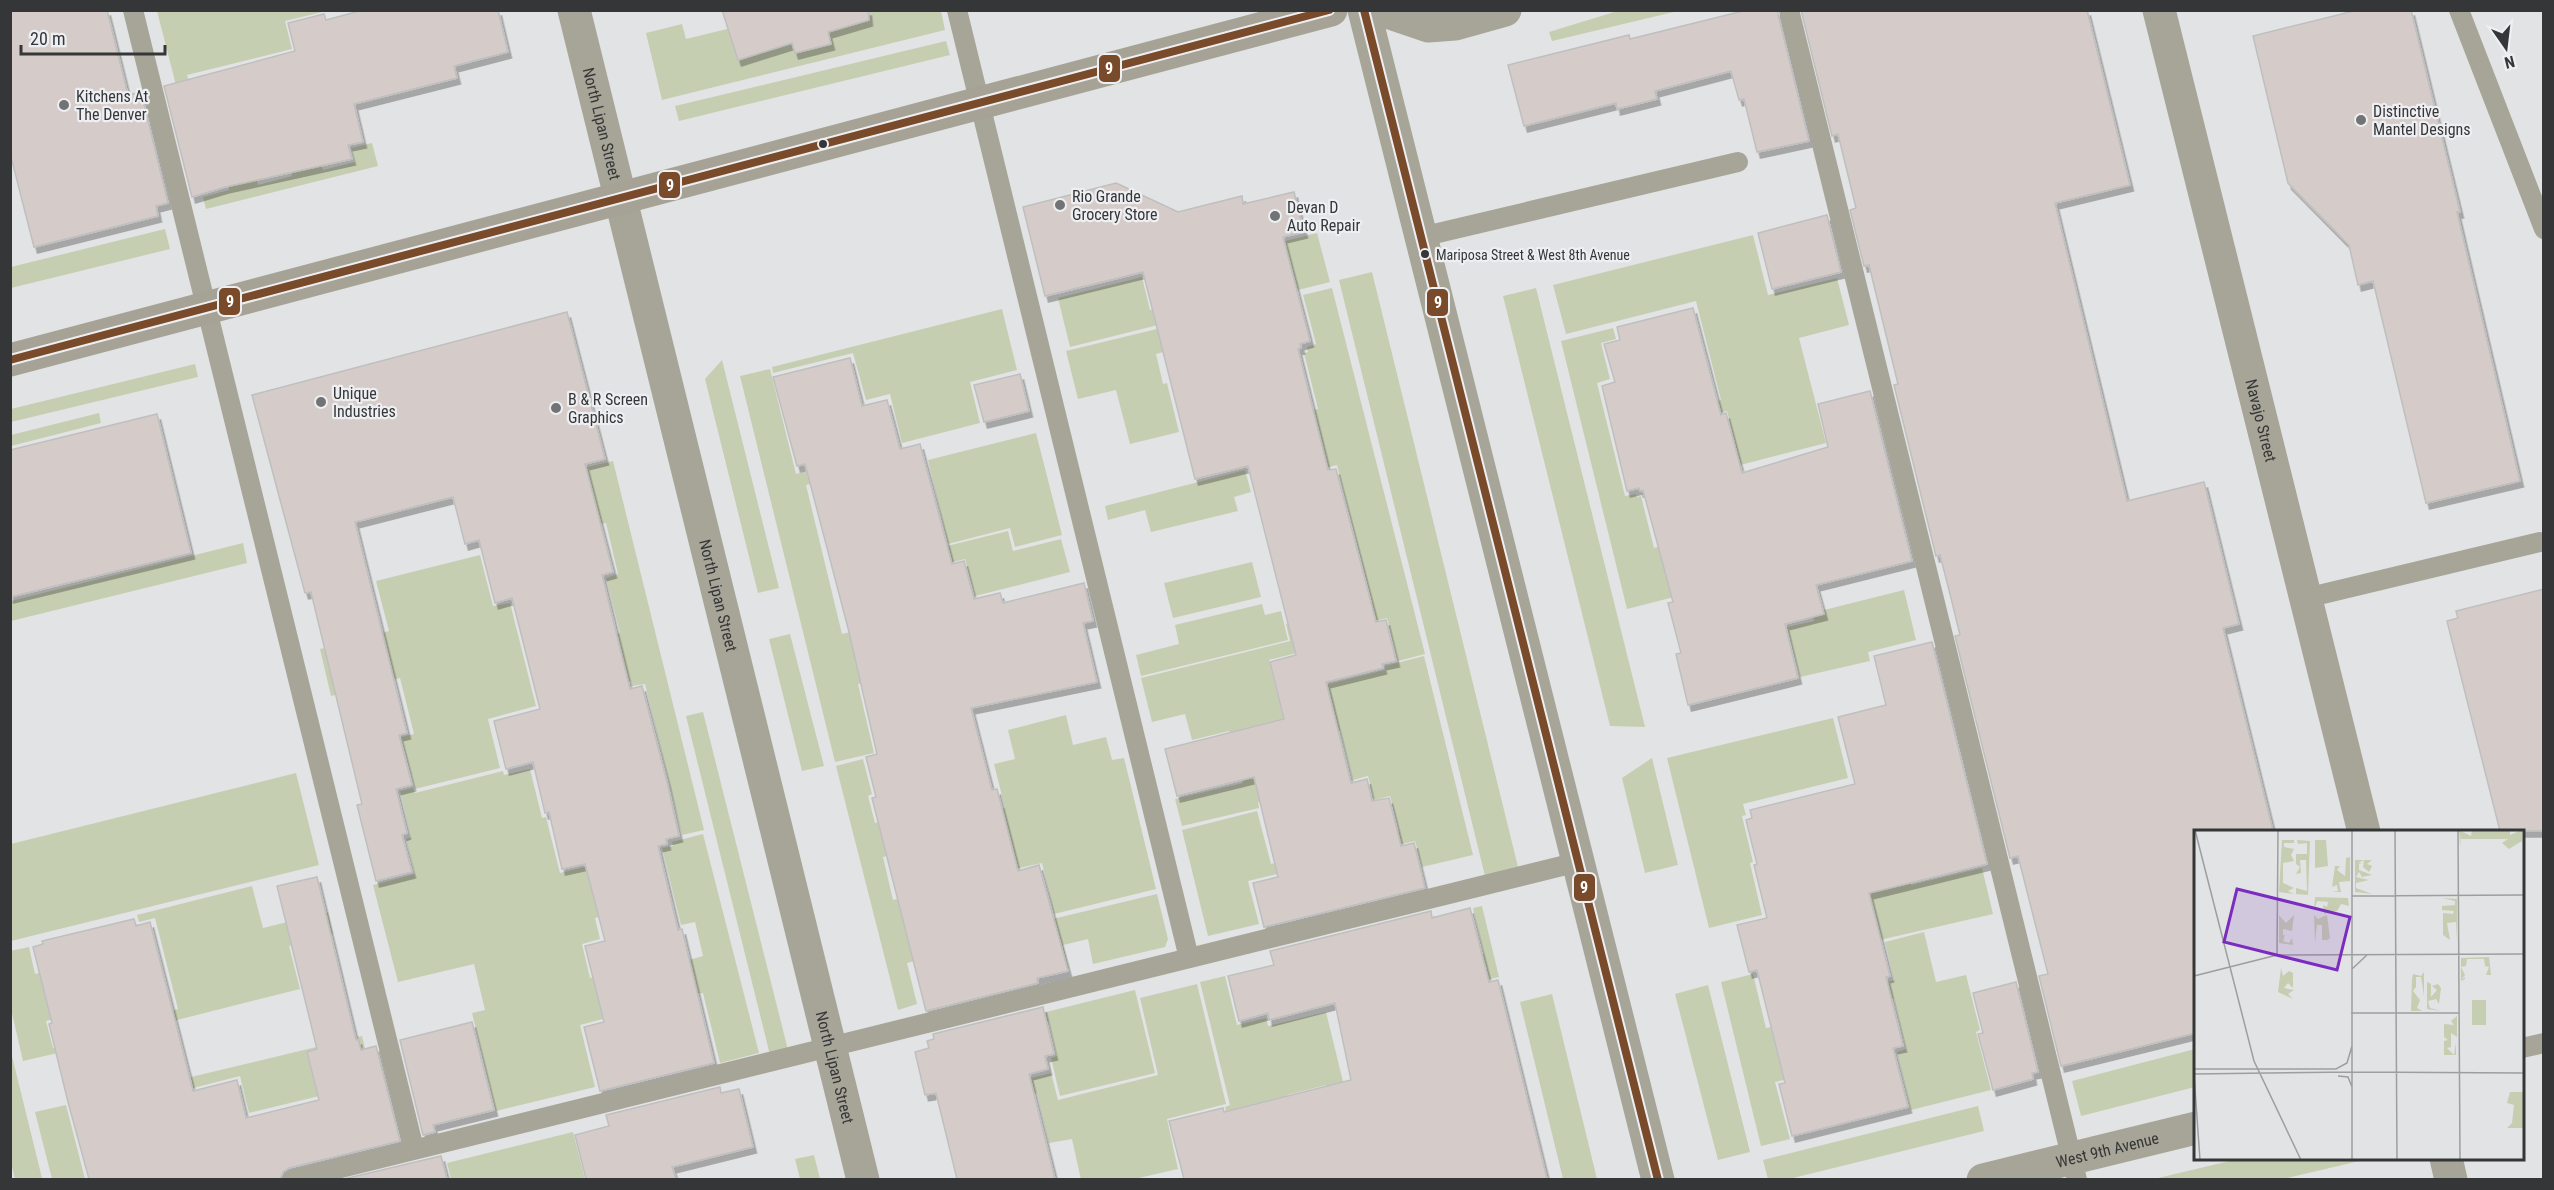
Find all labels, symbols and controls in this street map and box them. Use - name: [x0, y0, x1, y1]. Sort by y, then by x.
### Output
- scale bar: [21, 18, 165, 56]
- north arrow: [2476, 18, 2536, 78]
- text: 20 m: [30, 28, 65, 49]
- text: N: [2502, 52, 2517, 72]
- line badge: 9: [1098, 54, 1121, 83]
- text: 9: [1105, 59, 1113, 78]
- street label: North Lipan Street: [579, 66, 625, 182]
- place label: Kitchens At The Denver: [76, 87, 149, 124]
- marker: Kitchens At The Denver: [57, 98, 71, 112]
- place label: Distinctive Mantel Designs: [2373, 102, 2471, 139]
- marker: Distinctive Mantel Designs: [2354, 113, 2368, 127]
- unlabelled marker: [817, 138, 829, 150]
- line badge: 9: [658, 171, 681, 199]
- text: 9: [666, 176, 674, 195]
- place label: Rio Grande Grocery Store: [1072, 187, 1158, 224]
- marker: Rio Grande Grocery Store: [1053, 198, 1067, 212]
- place label: Devan D Auto Repair: [1287, 198, 1360, 235]
- marker: Devan D Auto Repair: [1268, 209, 1282, 223]
- place label: Mariposa Street & West 8th Avenue: [1436, 247, 1630, 263]
- marker: Mariposa Street & West 8th Avenue: [1419, 248, 1431, 260]
- line badge: 9: [218, 287, 241, 316]
- line badge: 9: [1426, 288, 1449, 317]
- text: 9: [226, 292, 234, 311]
- text: 9: [1434, 293, 1442, 312]
- street label: Navajo Street: [2241, 377, 2280, 464]
- place label: Unique Industries: [333, 384, 396, 421]
- place label: B & R Screen Graphics: [568, 390, 648, 427]
- marker: Unique Industries: [314, 395, 328, 409]
- marker: B & R Screen Graphics: [549, 401, 563, 415]
- street label: North Lipan Street: [695, 537, 741, 654]
- inset map: [2194, 830, 2524, 1160]
- line badge: 9: [1573, 873, 1596, 902]
- text: 9: [1580, 878, 1588, 897]
- street label: North Lipan Street: [812, 1009, 858, 1126]
- street label: West 9th Avenue: [2054, 1128, 2161, 1172]

